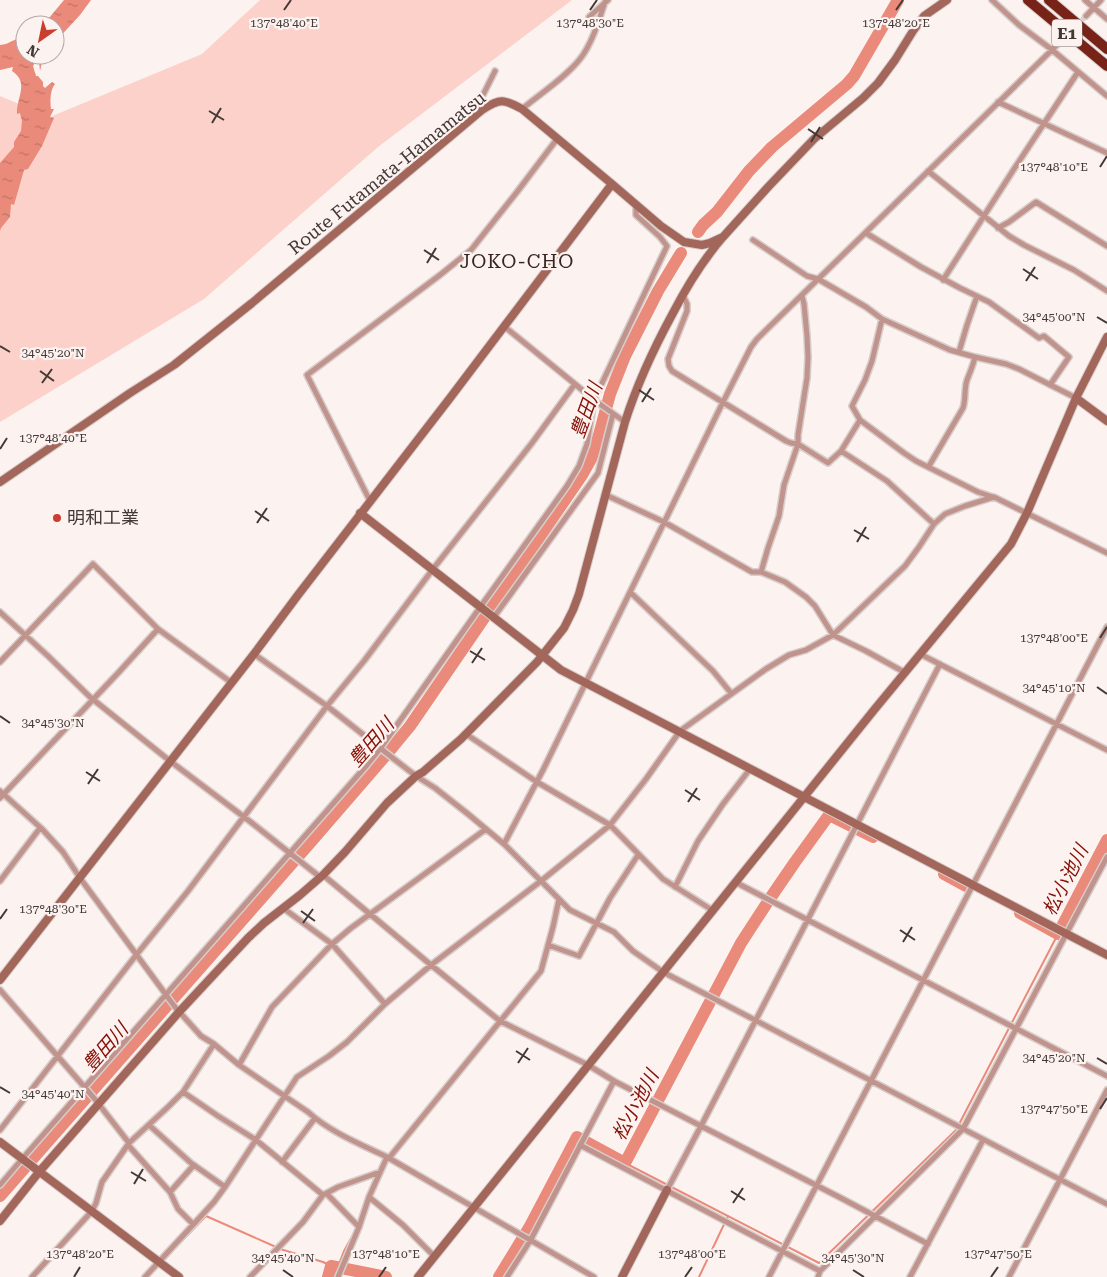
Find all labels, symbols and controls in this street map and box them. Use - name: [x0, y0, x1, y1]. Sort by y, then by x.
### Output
- north arrow: [15, 15, 65, 65]
- text: 137°48'40"E: [250, 16, 318, 30]
- text: 137°48'30"E: [556, 16, 624, 30]
- text: 137°48'20"E: [862, 16, 930, 30]
- road number: E1: [1052, 19, 1082, 46]
- text: N: [24, 41, 42, 61]
- street label: Route Futamata-Hamamatsu: [284, 87, 489, 259]
- text: 137°48'10"E: [1020, 160, 1088, 174]
- district label: JOKO-CHO: [460, 250, 574, 273]
- text: 34°45'00"N: [1022, 310, 1086, 324]
- text: 34°45'20"N: [21, 346, 85, 360]
- water label: 豊田川: [566, 378, 608, 441]
- text: 137°48'40"E: [19, 431, 87, 445]
- place label: 明和工業: [67, 507, 139, 528]
- marker: 明和工業: [51, 512, 63, 524]
- text: 137°48'00"E: [1020, 631, 1088, 645]
- text: 34°45'10"N: [1022, 681, 1086, 695]
- water label: 豊田川: [344, 712, 400, 771]
- text: 34°45'30"N: [21, 716, 85, 730]
- water label: 松小池川: [1038, 839, 1094, 919]
- text: 137°48'30"E: [19, 902, 87, 916]
- water label: 豊田川: [78, 1017, 134, 1076]
- text: 34°45'20"N: [1022, 1051, 1086, 1065]
- water label: 松小池川: [607, 1065, 664, 1144]
- text: 34°45'40"N: [21, 1087, 85, 1101]
- text: 137°47'50"E: [1020, 1102, 1088, 1116]
- text: 137°48'20"E: [46, 1247, 114, 1261]
- text: 137°48'10"E: [352, 1247, 420, 1261]
- text: 137°48'00"E: [658, 1247, 726, 1261]
- text: 137°47'50"E: [964, 1247, 1032, 1261]
- text: 34°45'40"N: [251, 1251, 315, 1265]
- text: 34°45'30"N: [821, 1251, 885, 1265]

